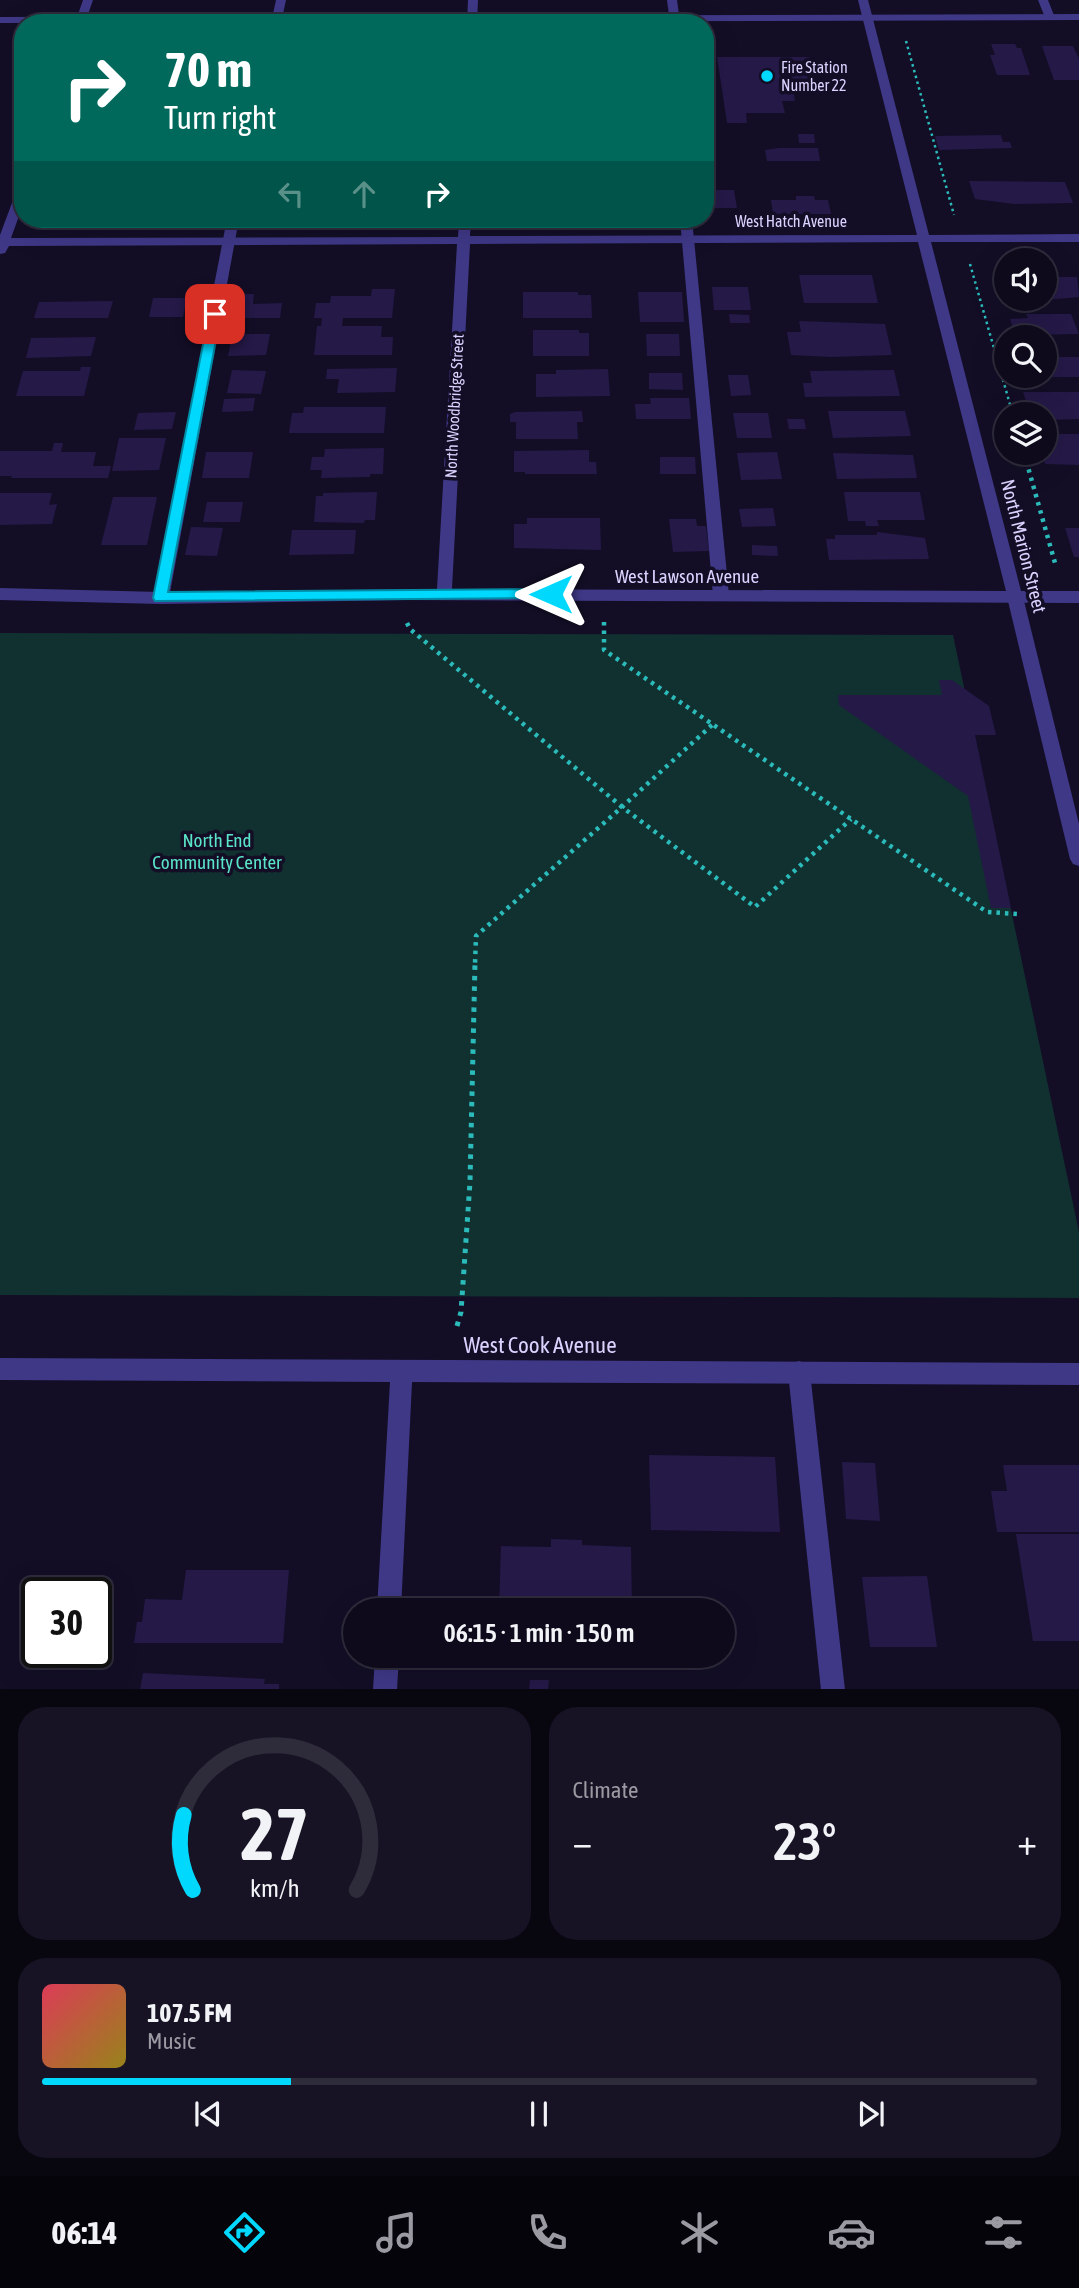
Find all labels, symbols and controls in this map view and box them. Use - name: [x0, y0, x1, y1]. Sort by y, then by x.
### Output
- text: 70 m: [164, 41, 252, 97]
- icon: right: [49, 42, 140, 133]
- place label: Fire Station Number 22: [781, 58, 848, 94]
- marker: Fire Station Number 22: [759, 68, 775, 84]
- text: Turn right: [164, 99, 277, 136]
- icon: left: [272, 175, 310, 213]
- icon: ahead: [345, 175, 383, 213]
- icon: right: [418, 175, 456, 213]
- street label: West Hatch Avenue: [735, 212, 847, 230]
- map controls: [994, 248, 1057, 465]
- button: sound: [994, 248, 1057, 311]
- pin: [185, 284, 245, 344]
- icon: arrive: [196, 295, 234, 333]
- button: search: [994, 325, 1057, 388]
- street label: North Woodbridge Street: [441, 333, 468, 479]
- button: layers: [994, 402, 1057, 465]
- street label: North Marion Street: [997, 477, 1051, 615]
- position arrow: [514, 557, 588, 631]
- street label: West Lawson Avenue: [615, 565, 759, 587]
- park label: North End Community Center: [152, 829, 282, 873]
- street label: West Cook Avenue: [463, 1332, 617, 1358]
- speed limit sign: 30: [21, 1577, 112, 1668]
- text: 06:15 · 1 min · 150 m: [444, 1618, 634, 1648]
- text: Climate: [573, 1777, 638, 1803]
- text: 27: [240, 1792, 308, 1875]
- text: 23°: [773, 1811, 836, 1871]
- text: −: [573, 1820, 592, 1863]
- text: +: [1017, 1820, 1037, 1863]
- text: km/h: [249, 1873, 299, 1901]
- text: 107.5 FM: [147, 1998, 232, 2028]
- text: Music: [147, 2028, 195, 2054]
- icon: previous: [189, 2095, 227, 2133]
- icon: pause: [520, 2095, 558, 2133]
- icon: next: [852, 2095, 890, 2133]
- icon: directions: [220, 2208, 269, 2257]
- icon: music: [372, 2208, 421, 2257]
- icon: phone: [523, 2208, 572, 2257]
- icon: climate: [675, 2208, 724, 2257]
- icon: car: [827, 2208, 876, 2257]
- icon: filters: [979, 2208, 1028, 2257]
- text: 06:14: [51, 2214, 117, 2251]

